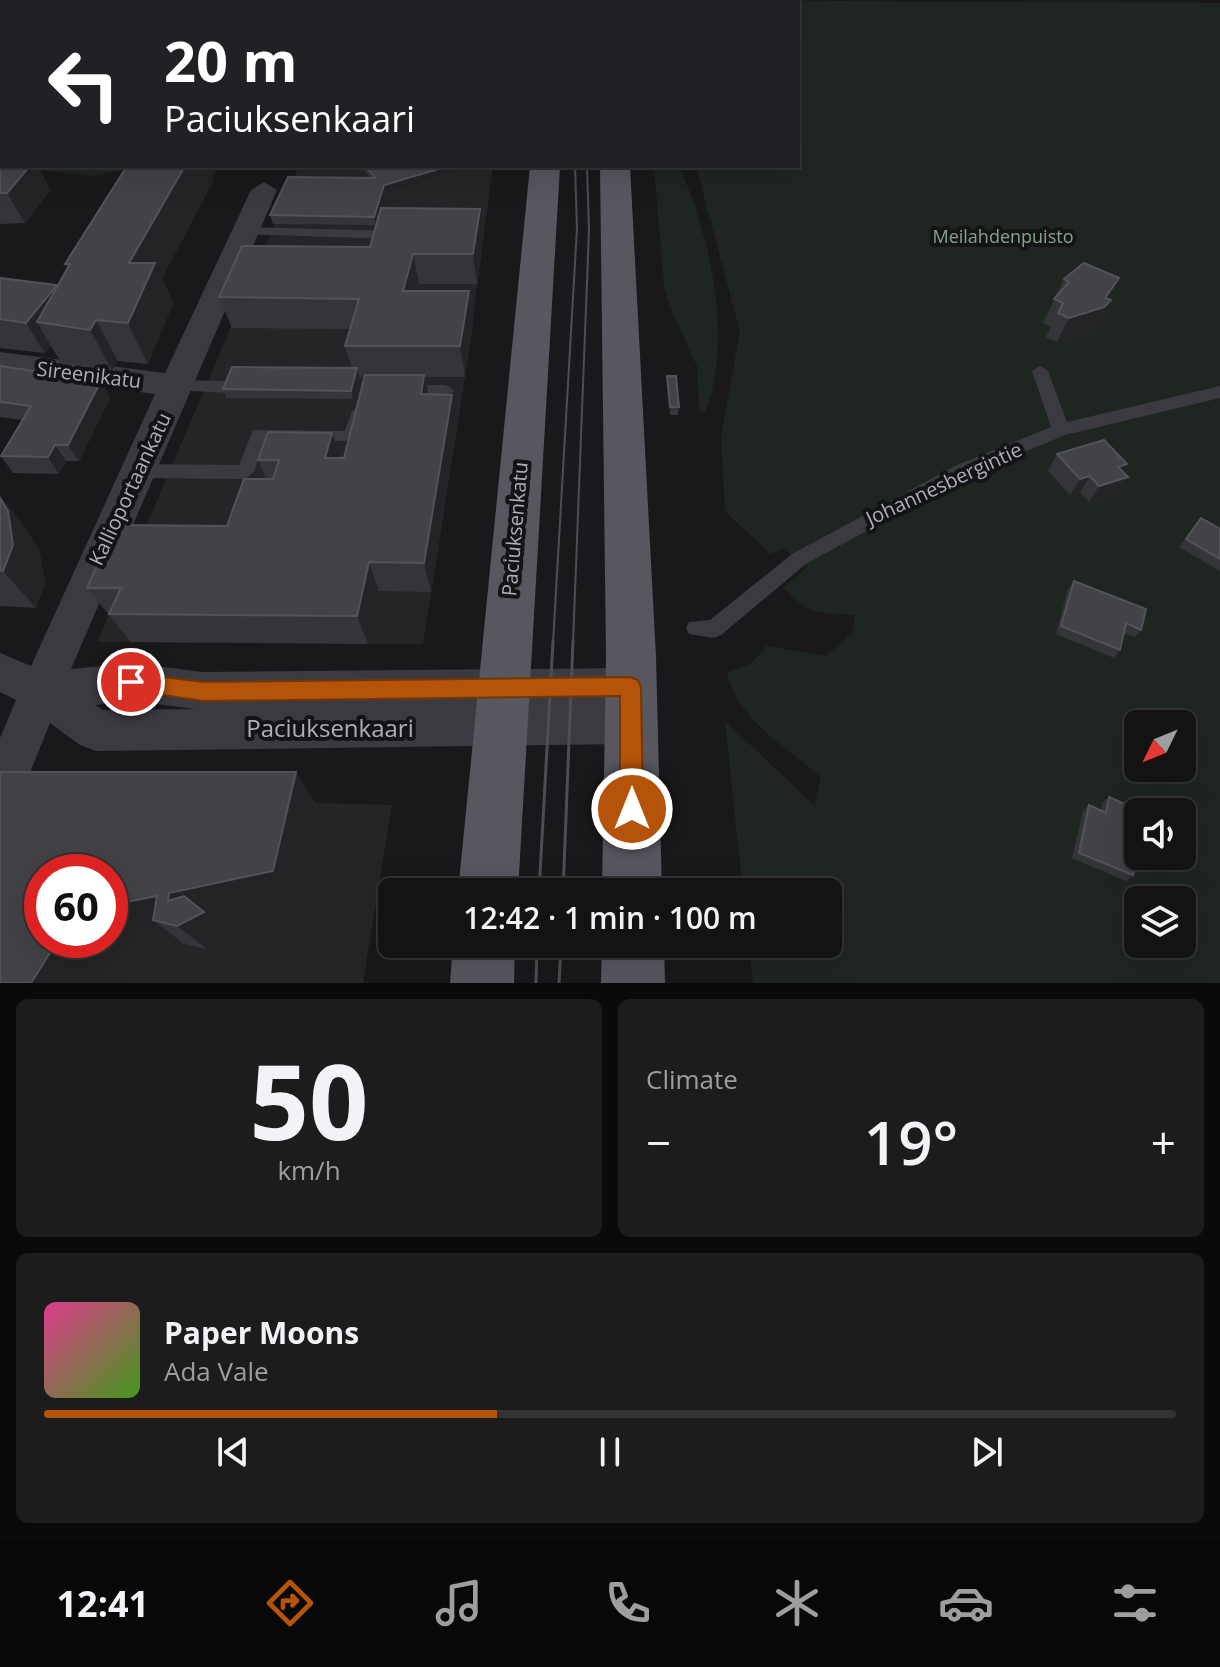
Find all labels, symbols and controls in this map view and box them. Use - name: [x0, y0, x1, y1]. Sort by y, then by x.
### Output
- text: 20 m: [164, 22, 298, 98]
- icon: left: [32, 32, 136, 136]
- text: Paciuksenkaari: [164, 94, 415, 143]
- park label: Meilahdenpuisto: [932, 224, 1074, 248]
- street label: Sireenikatu: [35, 355, 143, 394]
- street label: Kallioportaankatu: [82, 408, 177, 570]
- street label: Johannesbergintie: [860, 436, 1026, 532]
- street label: Paciuksenkatu: [495, 461, 534, 597]
- pin: [97, 648, 165, 716]
- icon: arrive: [109, 660, 153, 704]
- north arrow: [1124, 710, 1196, 782]
- map controls: [1124, 710, 1196, 958]
- street label: Paciuksenkaari: [246, 711, 414, 744]
- position arrow: [590, 767, 674, 851]
- button: sound: [1124, 798, 1196, 870]
- speed limit sign: 60: [24, 854, 128, 958]
- button: layers: [1124, 886, 1196, 958]
- text: 12:42 · 1 min · 100 m: [463, 897, 757, 938]
- text: 50: [250, 1029, 368, 1170]
- text: Climate: [646, 1061, 738, 1097]
- text: 19°: [864, 1101, 958, 1183]
- text: −: [646, 1112, 671, 1172]
- text: +: [1151, 1112, 1176, 1172]
- text: km/h: [277, 1152, 341, 1188]
- text: Paper Moons: [164, 1312, 359, 1353]
- text: Ada Vale: [164, 1353, 269, 1389]
- icon: previous: [211, 1430, 255, 1474]
- icon: pause: [588, 1430, 632, 1474]
- icon: next: [965, 1430, 1009, 1474]
- icon: directions: [262, 1575, 318, 1631]
- icon: music: [431, 1575, 487, 1631]
- icon: phone: [600, 1575, 656, 1631]
- icon: climate: [769, 1575, 825, 1631]
- icon: car: [938, 1575, 994, 1631]
- icon: filters: [1107, 1575, 1163, 1631]
- text: 12:41: [57, 1579, 149, 1628]

